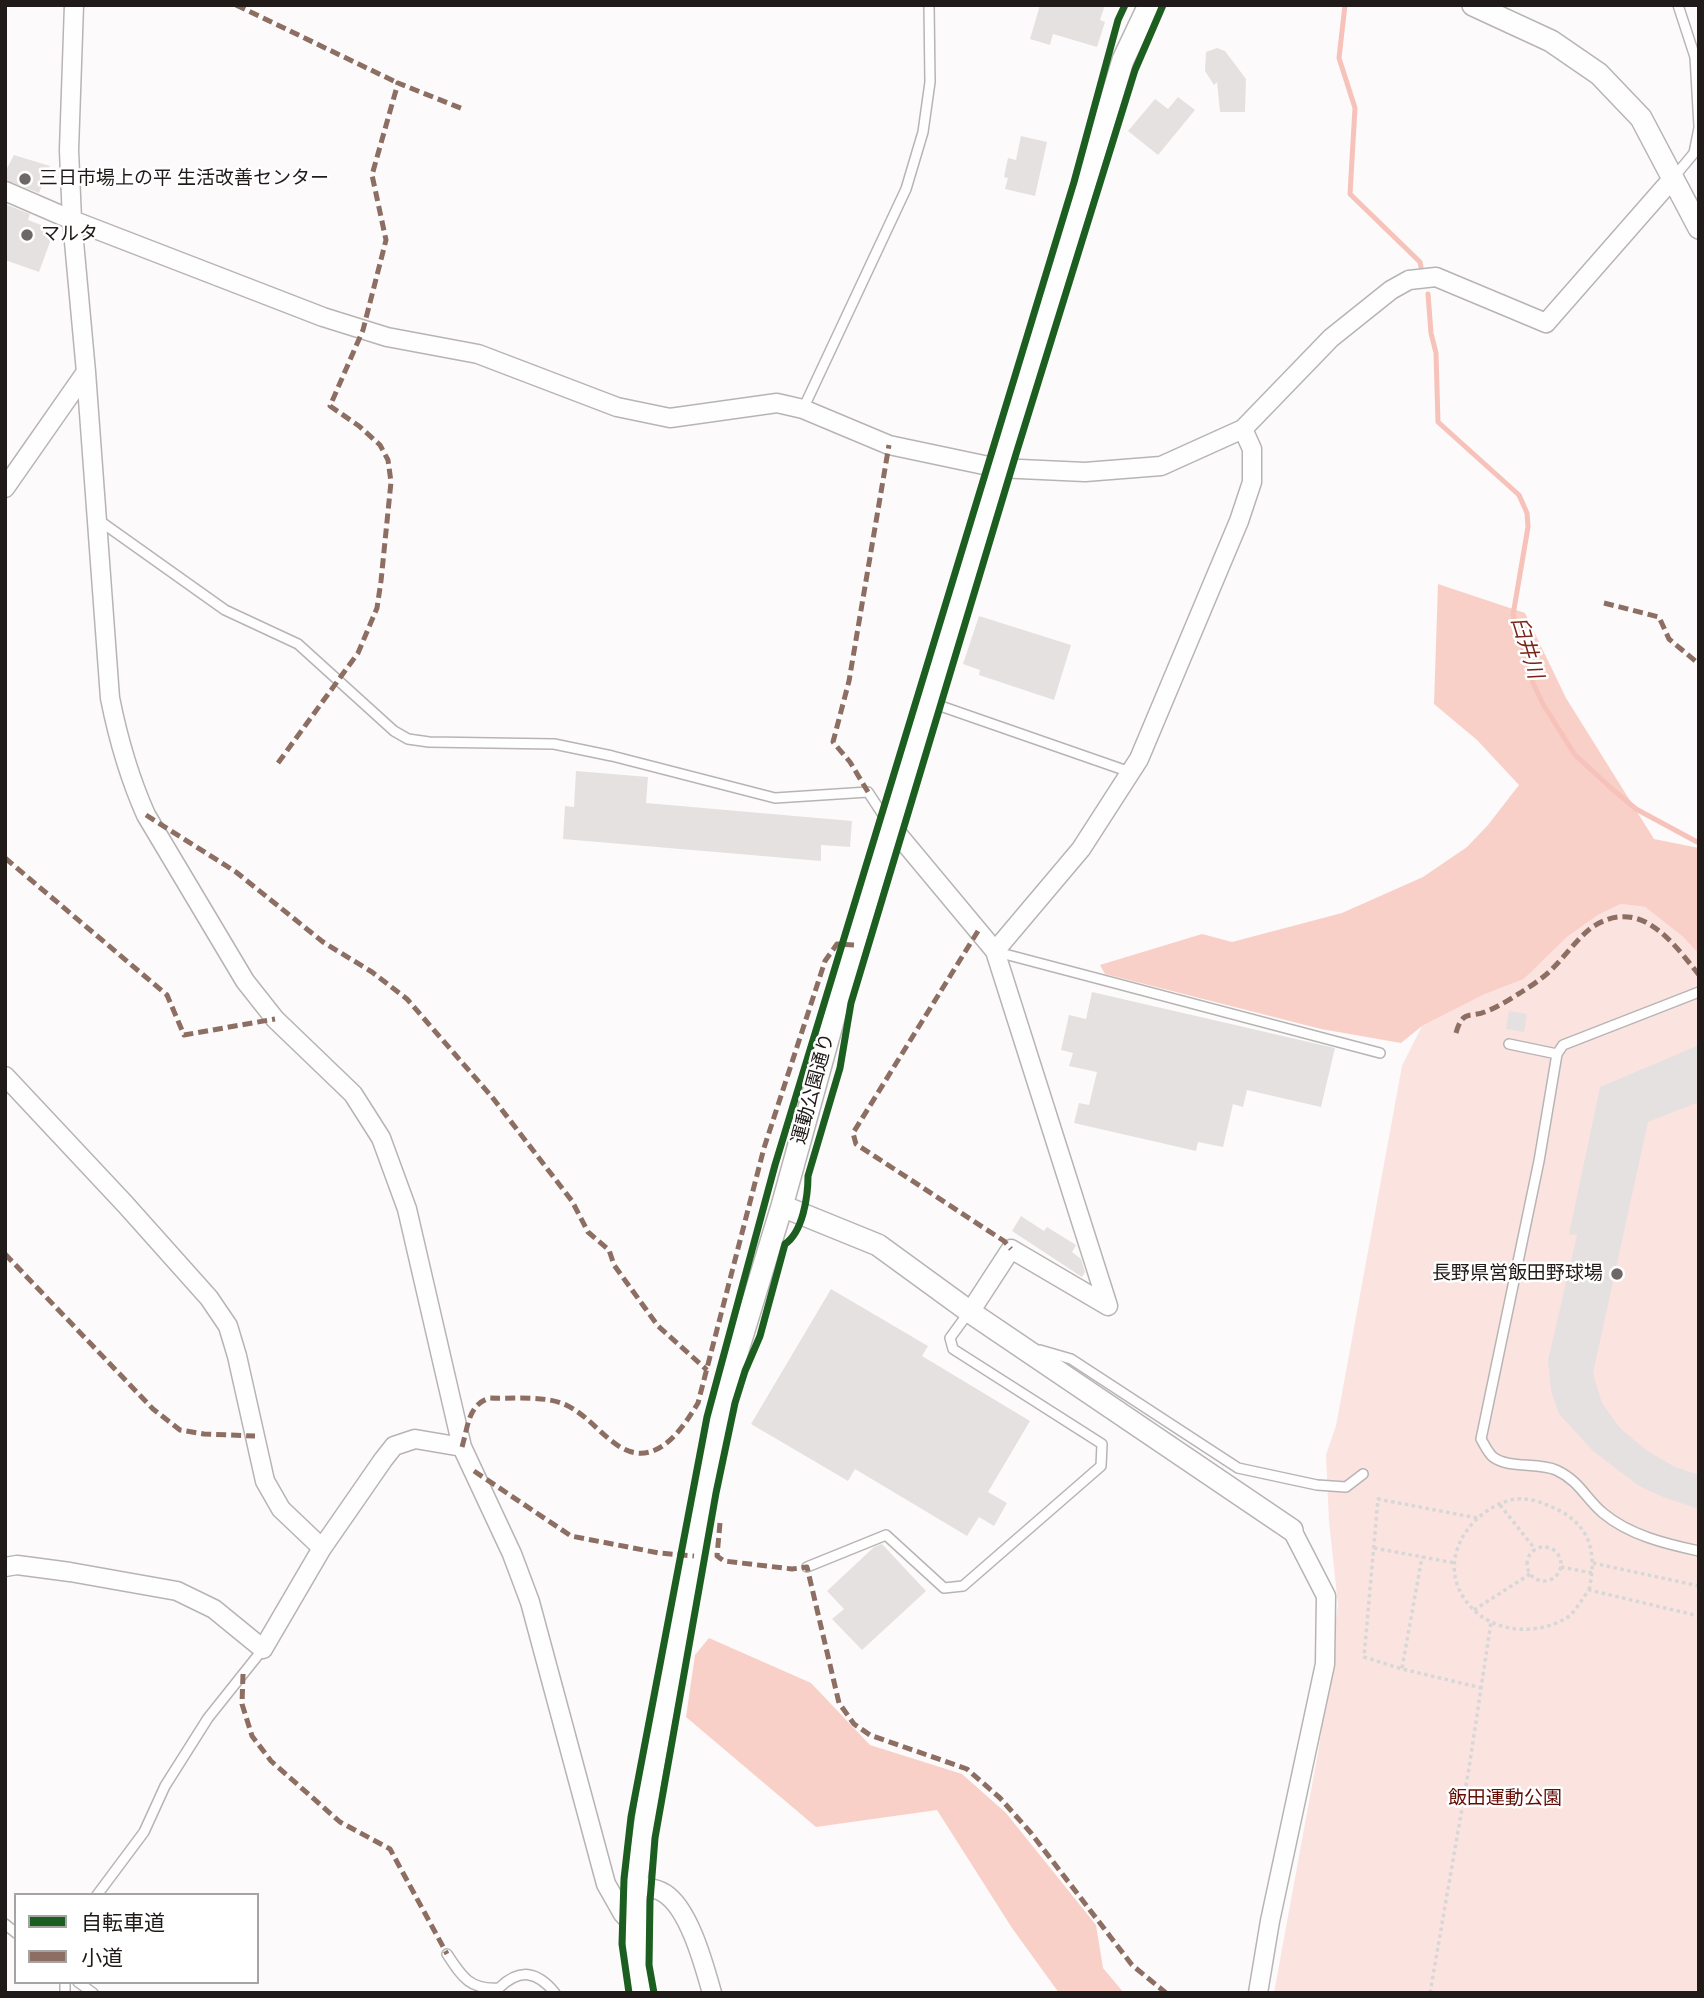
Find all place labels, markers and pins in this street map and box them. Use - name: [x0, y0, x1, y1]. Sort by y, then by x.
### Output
- place label: 三日市場上の平 生活改善センター: [39, 168, 329, 190]
- marker: 三日市場上の平 生活改善センター: [17, 171, 33, 187]
- place label: マルタ: [41, 224, 98, 246]
- marker: マルタ: [19, 227, 35, 243]
- place label: 長野県営飯田野球場: [1432, 1263, 1603, 1285]
- marker: 長野県営飯田野球場: [1609, 1266, 1625, 1282]

